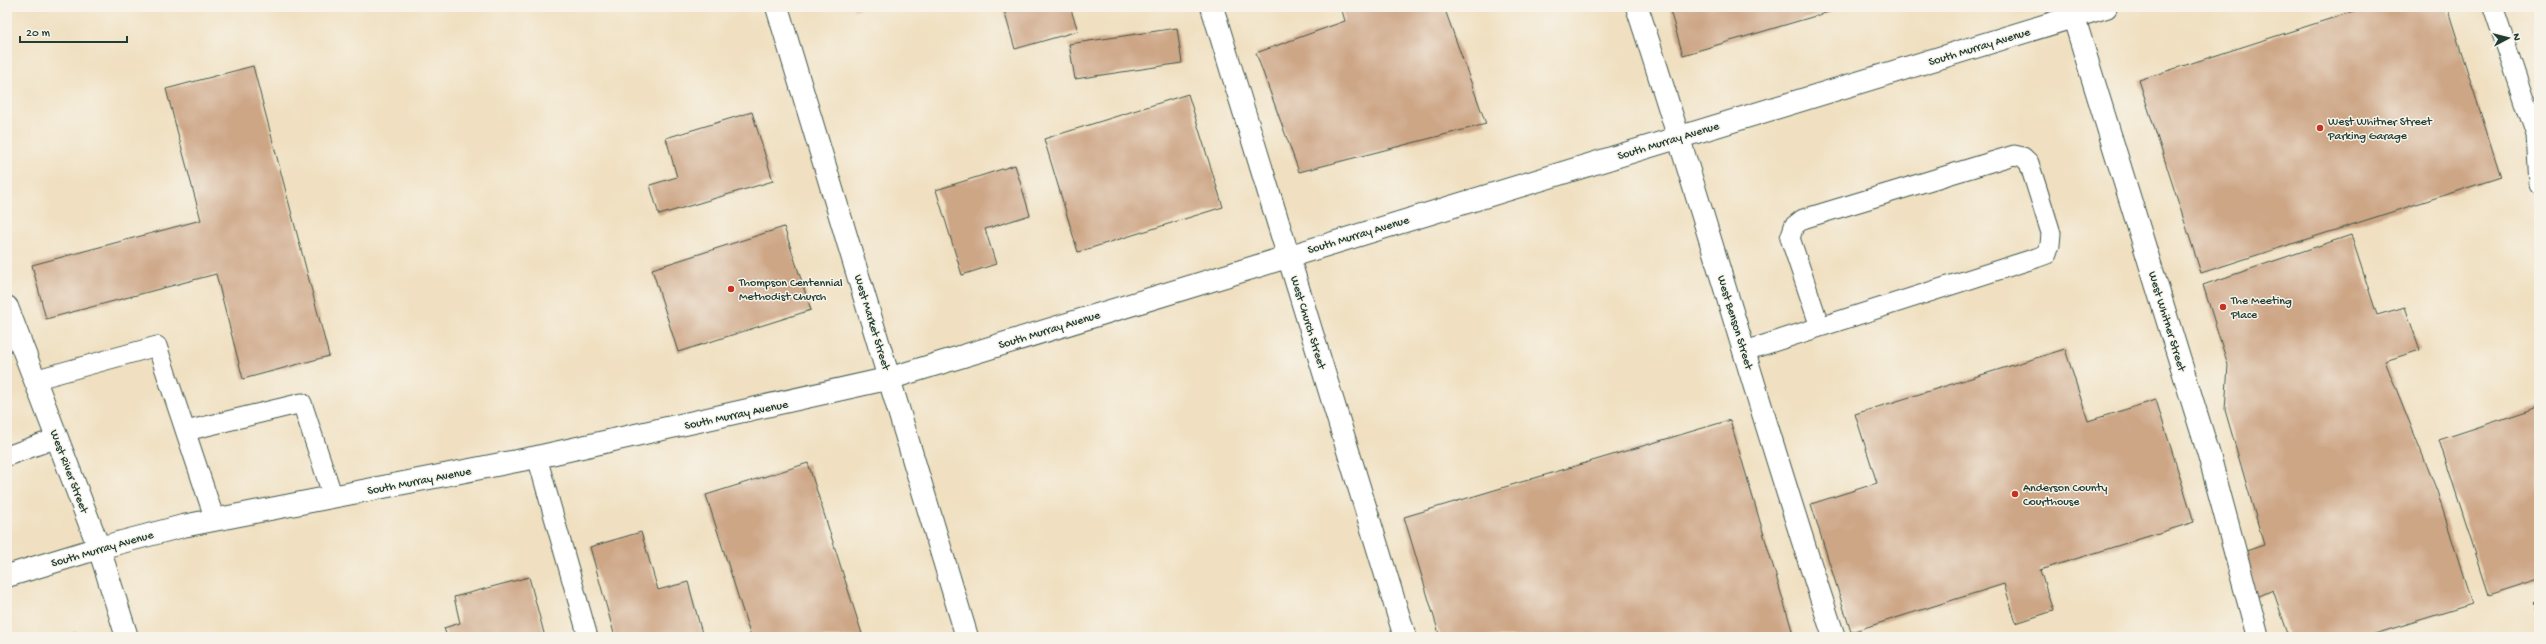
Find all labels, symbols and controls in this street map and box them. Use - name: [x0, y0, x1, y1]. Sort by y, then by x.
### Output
- scale bar: [20, 18, 127, 44]
- north arrow: [2488, 18, 2528, 58]
- street label: South Murray Avenue: [1927, 26, 2033, 70]
- text: 20 m: [26, 27, 51, 41]
- text: N: [2510, 33, 2522, 41]
- place label: West Whitner Street Parking Garage: [2327, 116, 2433, 144]
- street label: South Murray Avenue: [1616, 120, 1722, 164]
- marker: West Whitner Street Parking Garage: [2315, 123, 2325, 133]
- street label: South Murray Avenue: [1306, 214, 1412, 258]
- street label: West Whitner Street: [2144, 270, 2188, 374]
- street label: West Market Street: [850, 273, 893, 373]
- street label: West Church Street: [1286, 274, 1328, 372]
- street label: West Benson Street: [1713, 274, 1755, 372]
- place label: Thompson Centennial Methodist Church: [738, 277, 843, 305]
- marker: Thompson Centennial Methodist Church: [726, 284, 736, 294]
- place label: The Meeting Place: [2230, 295, 2292, 323]
- marker: The Meeting Place: [2218, 302, 2228, 312]
- street label: South Murray Avenue: [997, 309, 1103, 353]
- street label: South Murray Avenue: [683, 398, 790, 434]
- street label: West River Street: [46, 428, 91, 516]
- street label: South Murray Avenue: [366, 465, 473, 499]
- place label: Anderson County Courthouse: [2023, 482, 2107, 510]
- marker: Anderson County Courthouse: [2010, 489, 2020, 499]
- street label: South Murray Avenue: [50, 528, 156, 571]

